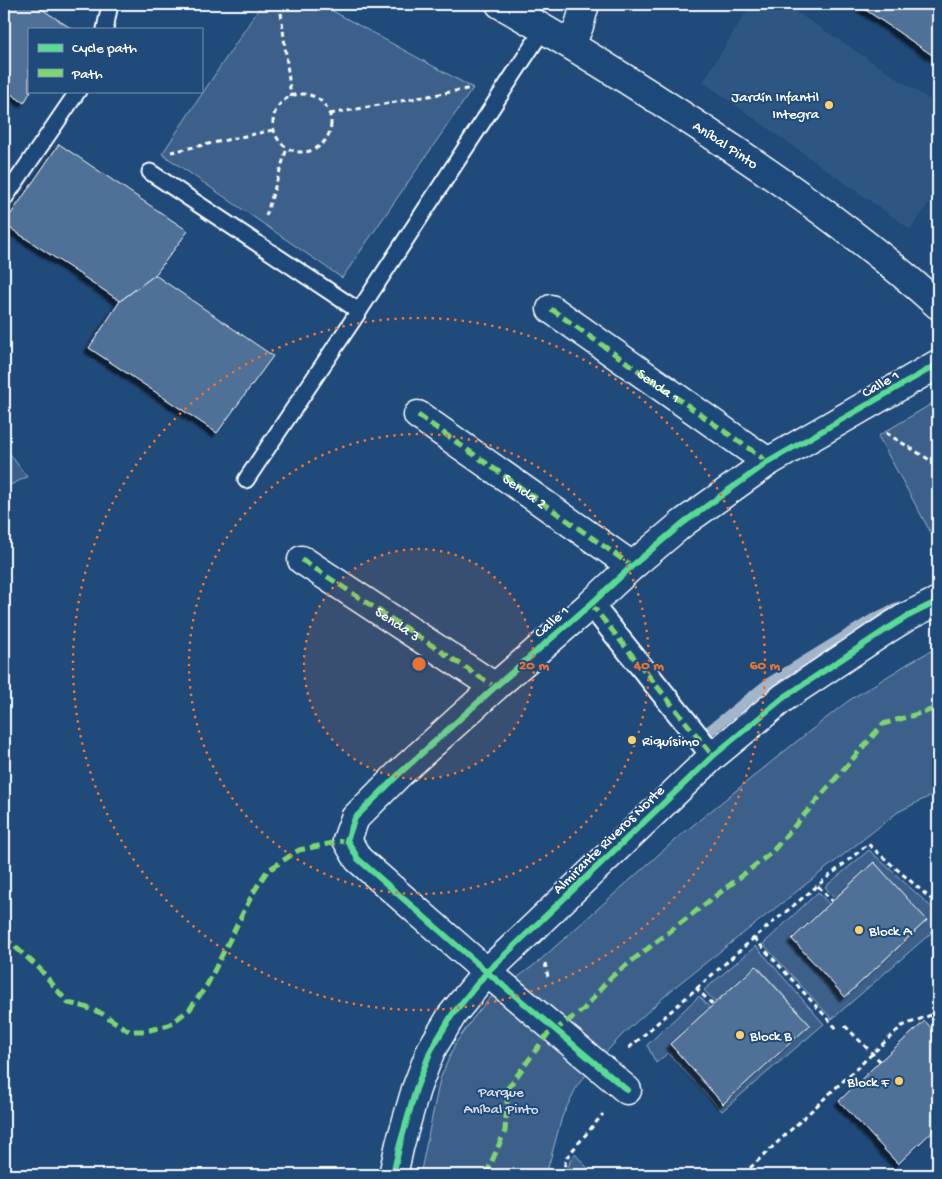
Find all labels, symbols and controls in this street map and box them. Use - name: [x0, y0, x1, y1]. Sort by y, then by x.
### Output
- legend: [28, 28, 202, 92]
- text: Cycle path: [72, 40, 137, 58]
- text: Path: [71, 66, 103, 84]
- place label: Jardín Infantil Integra: [731, 89, 820, 124]
- marker: Jardín Infantil Integra: [823, 99, 835, 111]
- street label: Aníbal Pinto: [689, 118, 761, 174]
- street label: Senda 1: [633, 365, 683, 408]
- street label: Calle 1: [859, 367, 903, 403]
- street label: Senda 2: [498, 470, 549, 514]
- street label: Calle 1: [531, 602, 573, 643]
- street label: Senda 3: [371, 604, 423, 646]
- centre of rings: [410, 655, 428, 673]
- text: 20 m: [519, 657, 549, 675]
- text: 40 m: [633, 657, 664, 675]
- text: 60 m: [750, 657, 781, 675]
- place label: Riquísimo: [642, 733, 700, 751]
- marker: Riquísimo: [626, 734, 638, 746]
- street label: Almirante Riveros Norte: [550, 782, 669, 899]
- place label: Block A: [868, 923, 913, 941]
- marker: Block A: [853, 924, 865, 936]
- place label: Block B: [749, 1028, 792, 1046]
- marker: Block B: [734, 1029, 746, 1041]
- place label: Block F: [846, 1074, 890, 1092]
- marker: Block F: [893, 1075, 905, 1087]
- park label: Parque Aníbal Pinto: [464, 1084, 539, 1119]

